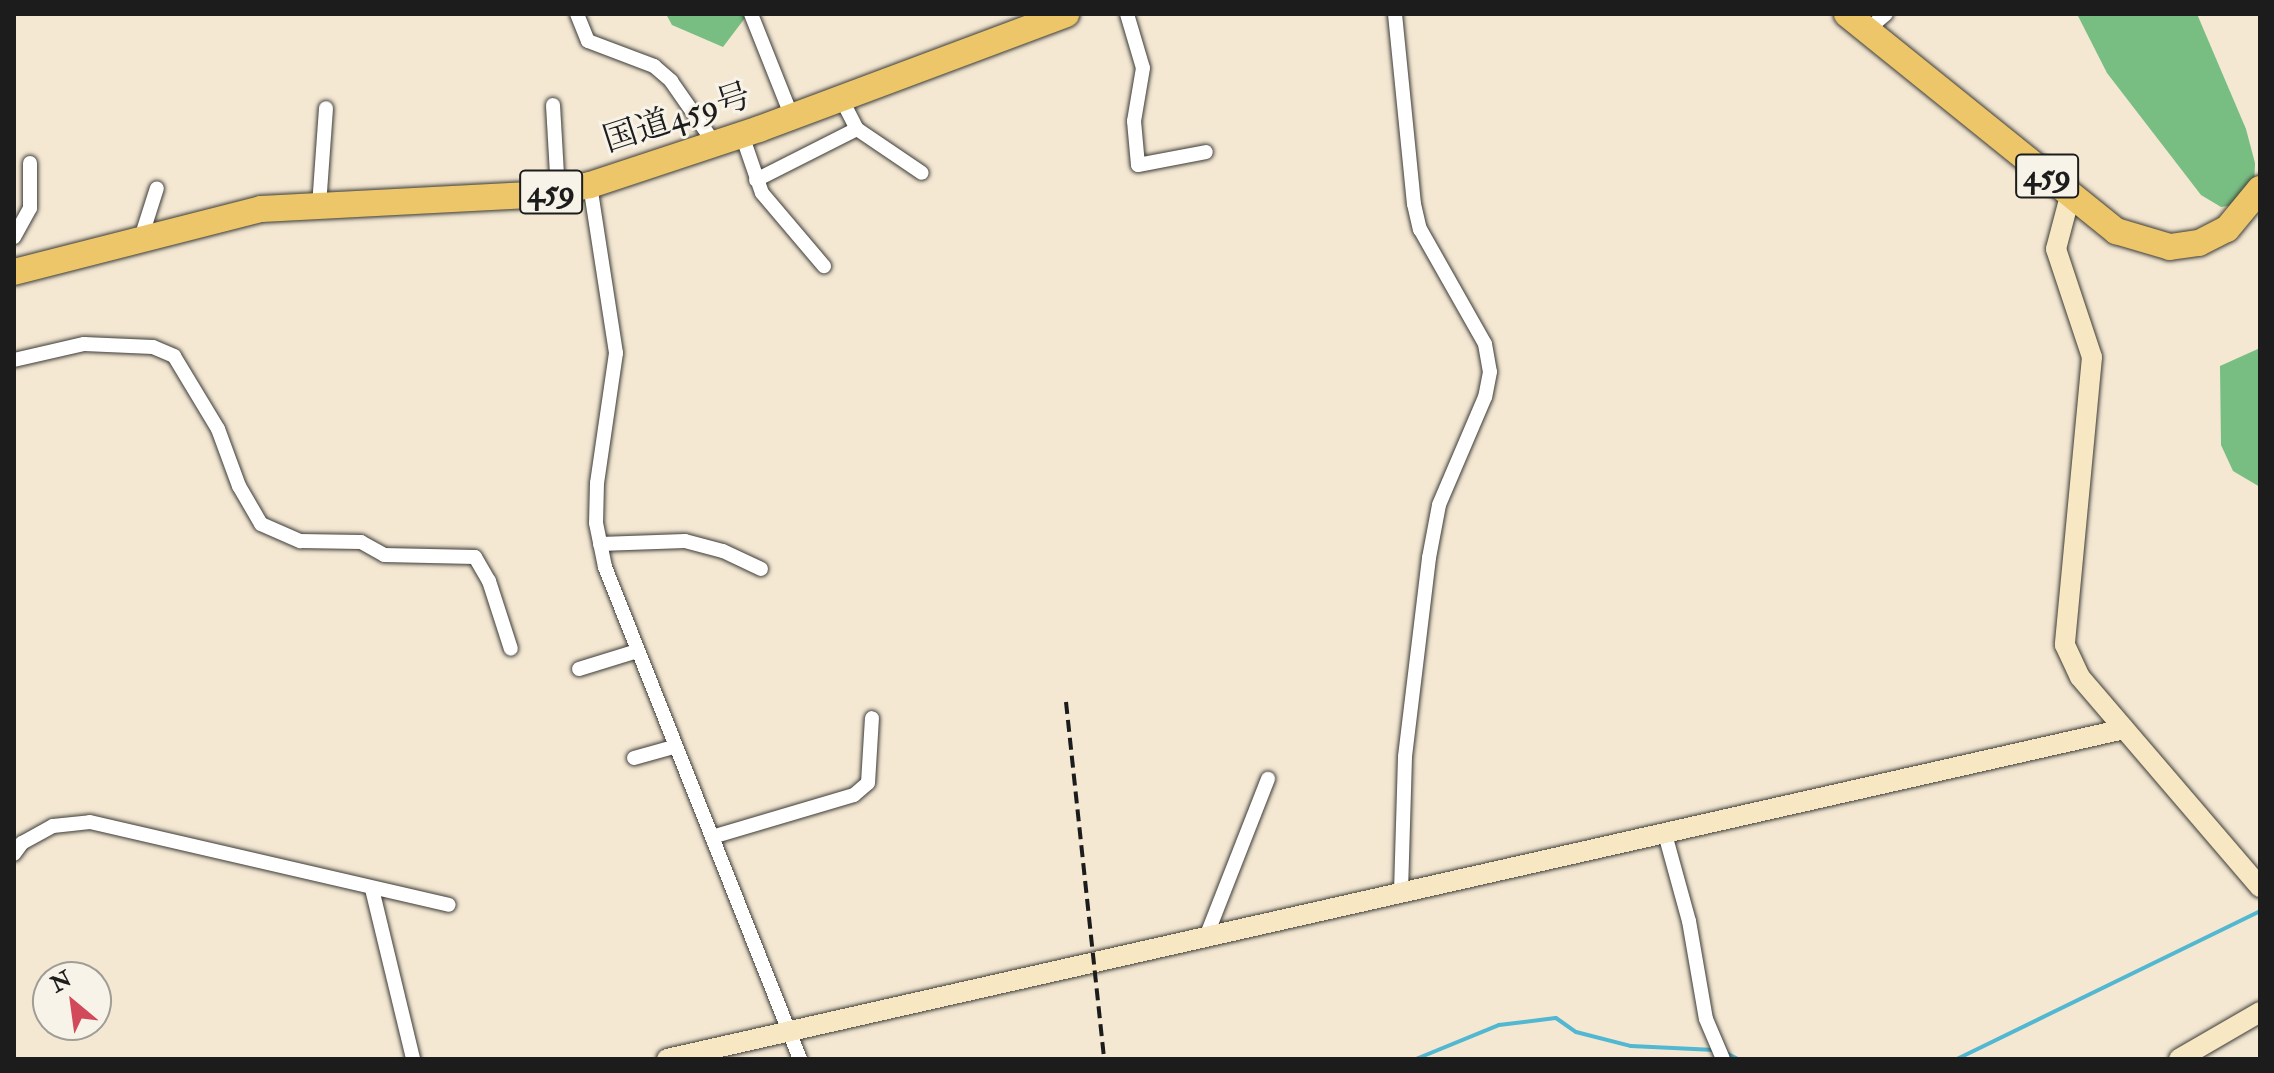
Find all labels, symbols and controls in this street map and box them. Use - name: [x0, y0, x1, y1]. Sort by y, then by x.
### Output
- street label: 国道459号: [598, 75, 756, 161]
- road number: 459: [2015, 148, 2079, 204]
- road number: 459: [519, 164, 583, 220]
- north arrow: [32, 961, 112, 1041]
- text: N: [46, 965, 77, 999]

